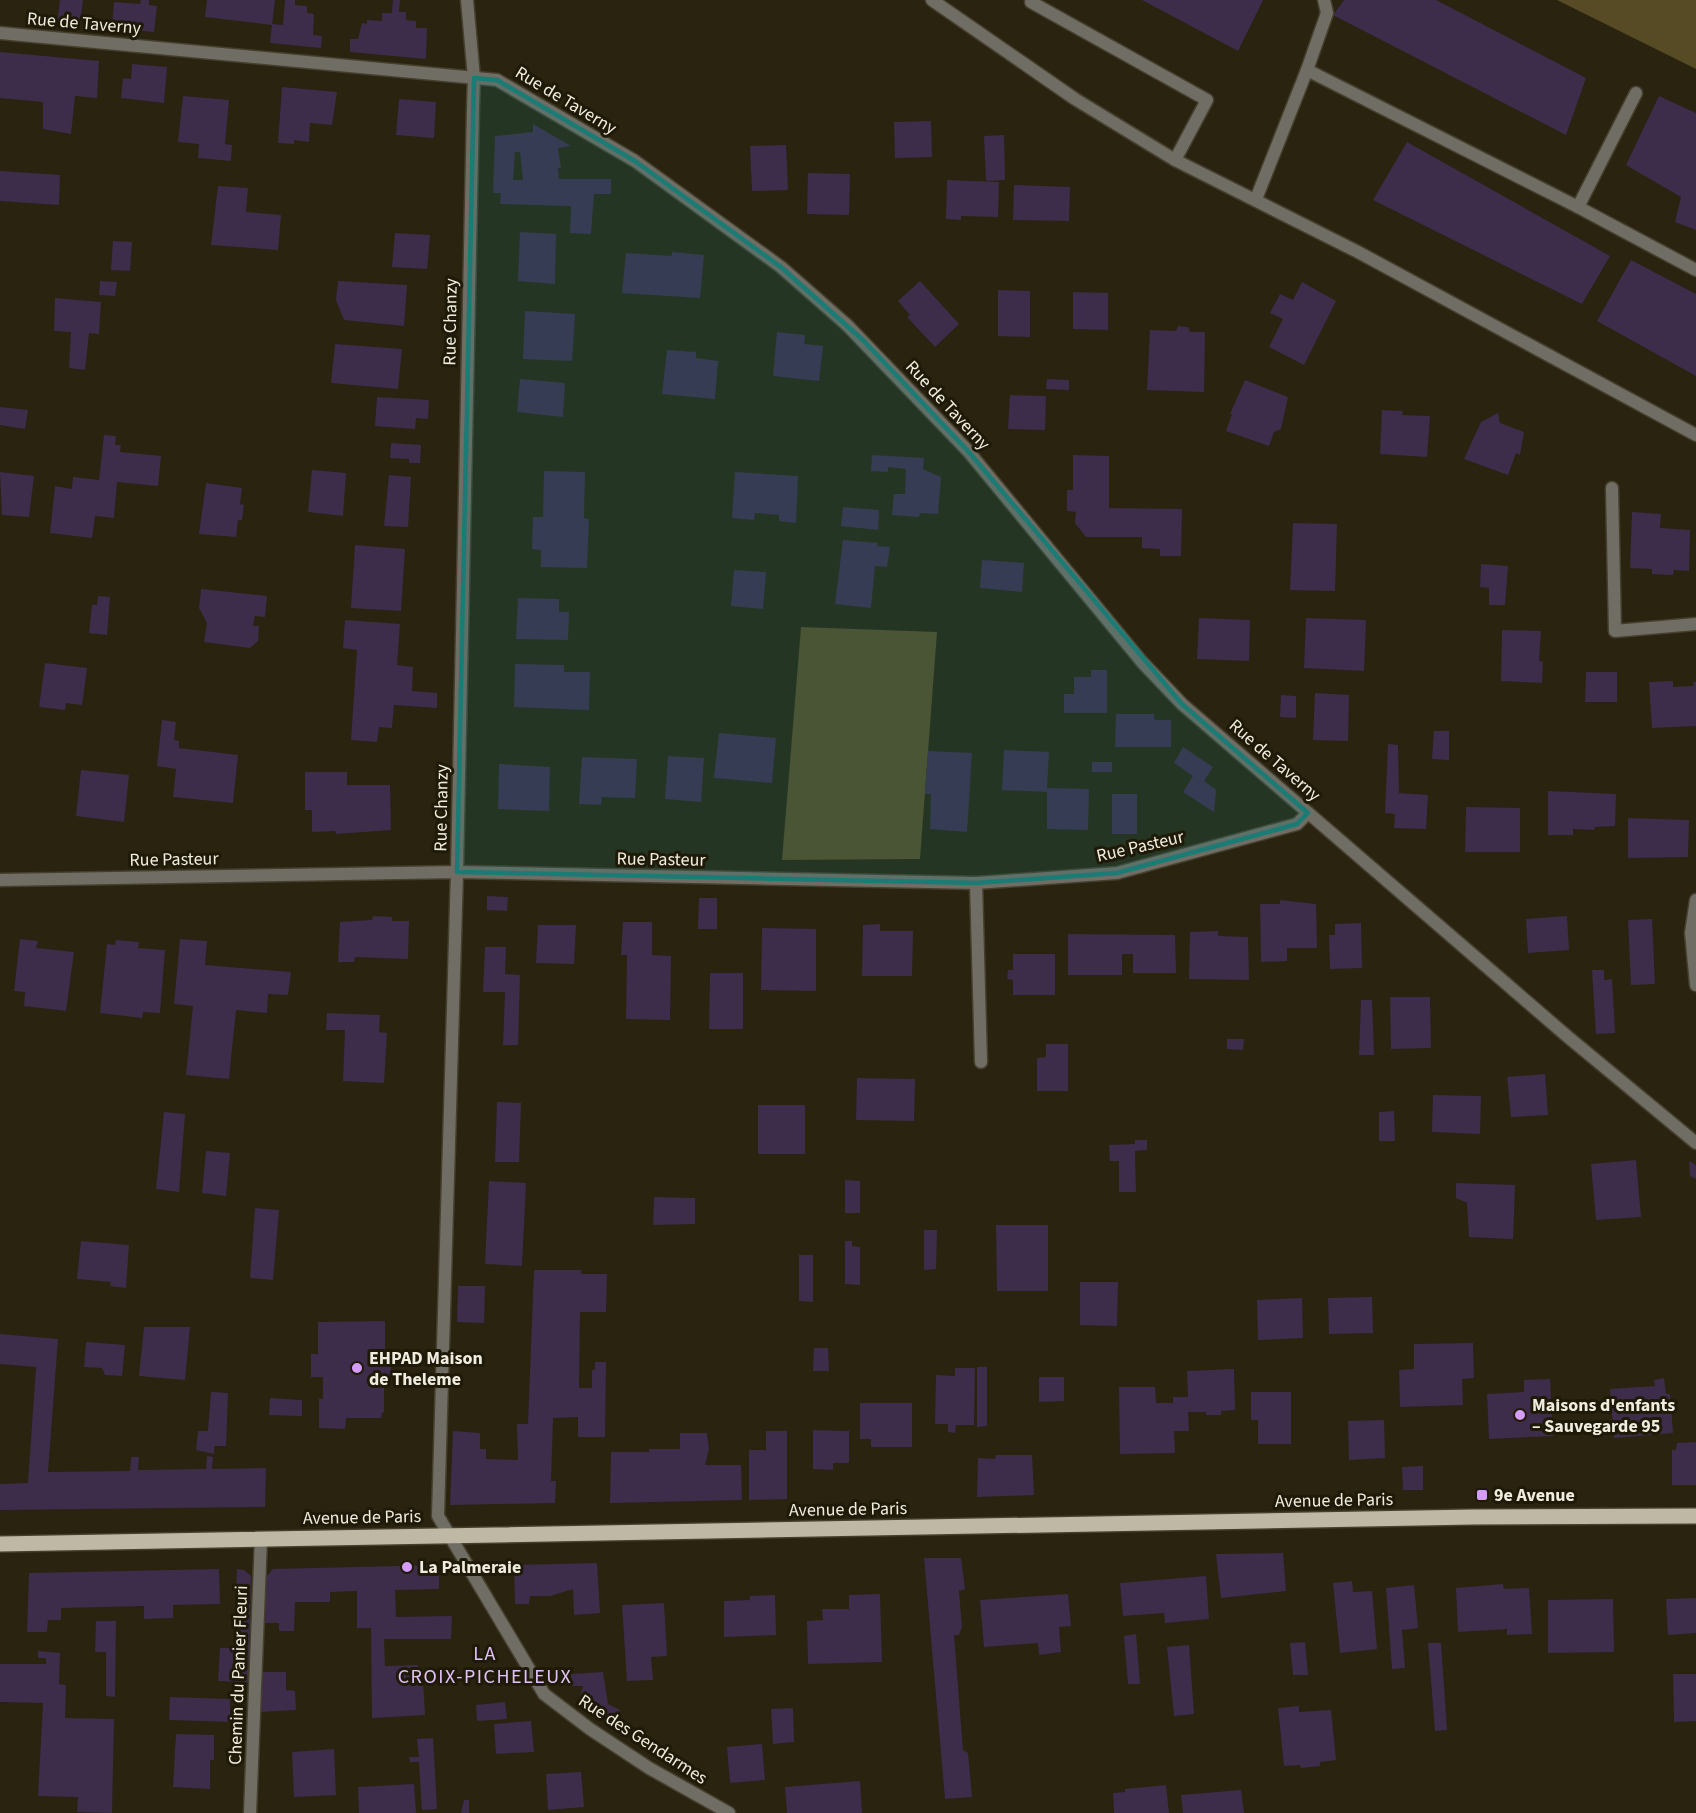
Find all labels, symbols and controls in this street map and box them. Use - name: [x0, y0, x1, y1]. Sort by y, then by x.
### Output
- street label: Rue de Taverny: [26, 6, 143, 41]
- street label: Rue de Taverny: [510, 60, 622, 141]
- street label: Rue Chanzy: [437, 277, 464, 366]
- street label: Rue de Taverny: [900, 355, 996, 456]
- street label: Rue de Taverny: [1223, 713, 1326, 808]
- street label: Rue Chanzy: [428, 763, 455, 852]
- street label: Rue Pasteur: [1094, 824, 1187, 869]
- street label: Rue Pasteur: [129, 846, 219, 873]
- street label: Rue Pasteur: [616, 846, 706, 873]
- place label: EHPAD Maison de Theleme: [369, 1346, 483, 1392]
- marker: EHPAD Maison de Theleme: [350, 1361, 364, 1375]
- place label: Maisons d'enfants – Sauvegarde 95: [1532, 1393, 1675, 1439]
- marker: Maisons d'enfants – Sauvegarde 95: [1513, 1408, 1527, 1422]
- place label: 9e Avenue: [1494, 1483, 1575, 1508]
- street label: Avenue de Paris: [1275, 1487, 1393, 1514]
- marker: 9e Avenue: [1475, 1488, 1489, 1502]
- street label: Avenue de Paris: [789, 1496, 907, 1523]
- street label: Avenue de Paris: [303, 1504, 421, 1531]
- place label: La Palmeraie: [419, 1555, 521, 1580]
- marker: La Palmeraie: [400, 1560, 414, 1574]
- street label: Chemin du Panier Fleuri: [223, 1585, 254, 1765]
- district label: LA CROIX-PICHELEUX: [398, 1640, 572, 1691]
- street label: Rue des Gendarmes: [573, 1688, 712, 1791]

